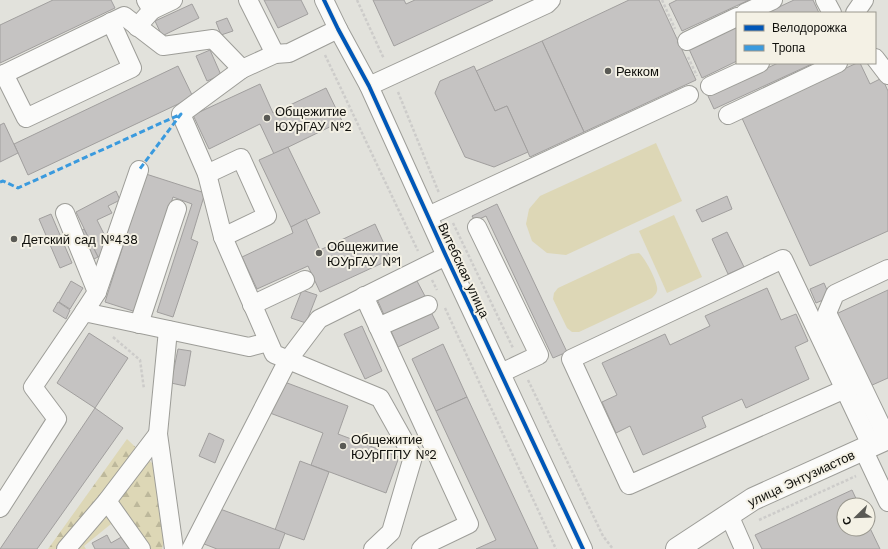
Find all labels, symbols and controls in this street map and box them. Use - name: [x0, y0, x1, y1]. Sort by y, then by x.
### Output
- legend: [736, 12, 876, 64]
- text: Велодорожка: [772, 21, 847, 35]
- text: Тропа: [772, 41, 806, 55]
- place label: Рекком: [616, 64, 659, 79]
- marker: Рекком: [603, 66, 613, 76]
- place label: Общежитие ЮУрГАУ №2: [275, 104, 352, 134]
- marker: Общежитие ЮУрГАУ №2: [262, 113, 272, 123]
- street label: Витебская улица: [435, 220, 492, 321]
- place label: Детский сад №438: [22, 232, 138, 247]
- marker: Детский сад №438: [9, 234, 19, 244]
- place label: Общежитие ЮУрГАУ №1: [327, 239, 401, 269]
- marker: Общежитие ЮУрГАУ №1: [314, 248, 324, 258]
- place label: Общежитие ЮУрГГПУ №2: [351, 432, 437, 462]
- marker: Общежитие ЮУрГГПУ №2: [338, 441, 348, 451]
- street label: улица Энтузиастов: [745, 447, 857, 510]
- north arrow: [836, 497, 876, 537]
- text: С: [840, 514, 855, 527]

